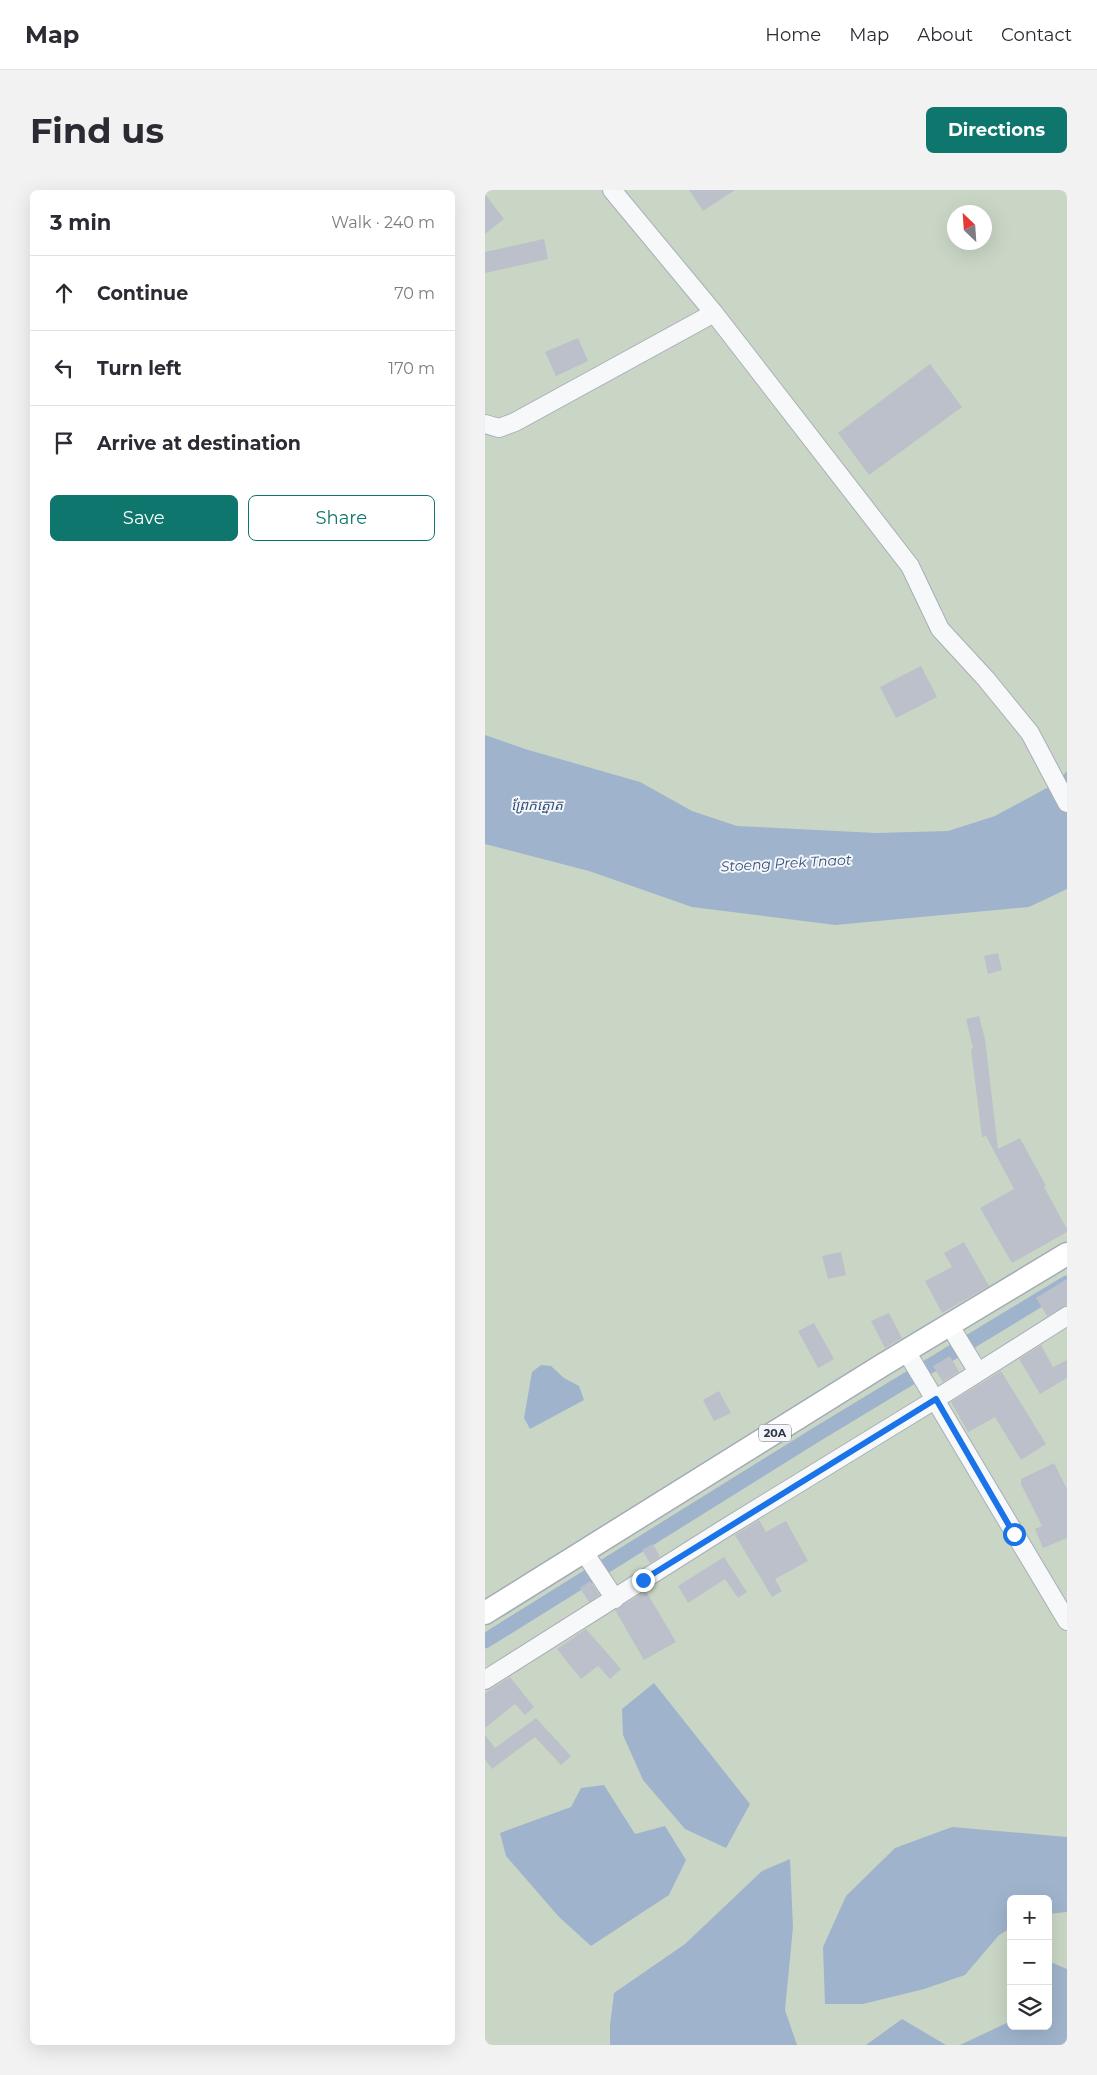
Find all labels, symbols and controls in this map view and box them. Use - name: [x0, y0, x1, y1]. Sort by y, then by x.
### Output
- text: Map: [25, 20, 79, 49]
- text: Home: [765, 24, 821, 46]
- text: Map: [849, 24, 889, 46]
- text: About: [917, 24, 973, 46]
- text: Contact: [1001, 24, 1072, 46]
- button: Directions: [926, 107, 1067, 153]
- text: Find us: [30, 109, 164, 152]
- north arrow: [947, 205, 992, 250]
- text: 3 min: [50, 210, 111, 235]
- text: Walk · 240 m: [331, 213, 435, 232]
- icon: ahead: [50, 279, 78, 307]
- text: Continue: [97, 282, 188, 305]
- text: 70 m: [394, 284, 435, 303]
- icon: left: [50, 354, 78, 382]
- text: Turn left: [97, 357, 182, 380]
- text: 170 m: [388, 359, 435, 378]
- icon: arrive: [50, 429, 78, 457]
- text: Arrive at destination: [97, 432, 301, 455]
- button: Save: [50, 495, 238, 541]
- button: Share: [248, 495, 435, 541]
- water label: ព្រែកត្នោត: [511, 796, 564, 814]
- water label: Stoeng Prek Tnaot: [720, 851, 852, 875]
- road number: 20A: [759, 1424, 791, 1442]
- route start: [1003, 1523, 1026, 1546]
- route end: [632, 1569, 655, 1592]
- map controls: [1007, 1895, 1052, 2030]
- button: +: [1007, 1895, 1052, 1940]
- button: −: [1007, 1940, 1052, 1985]
- button: layers: [1007, 1985, 1052, 2030]

